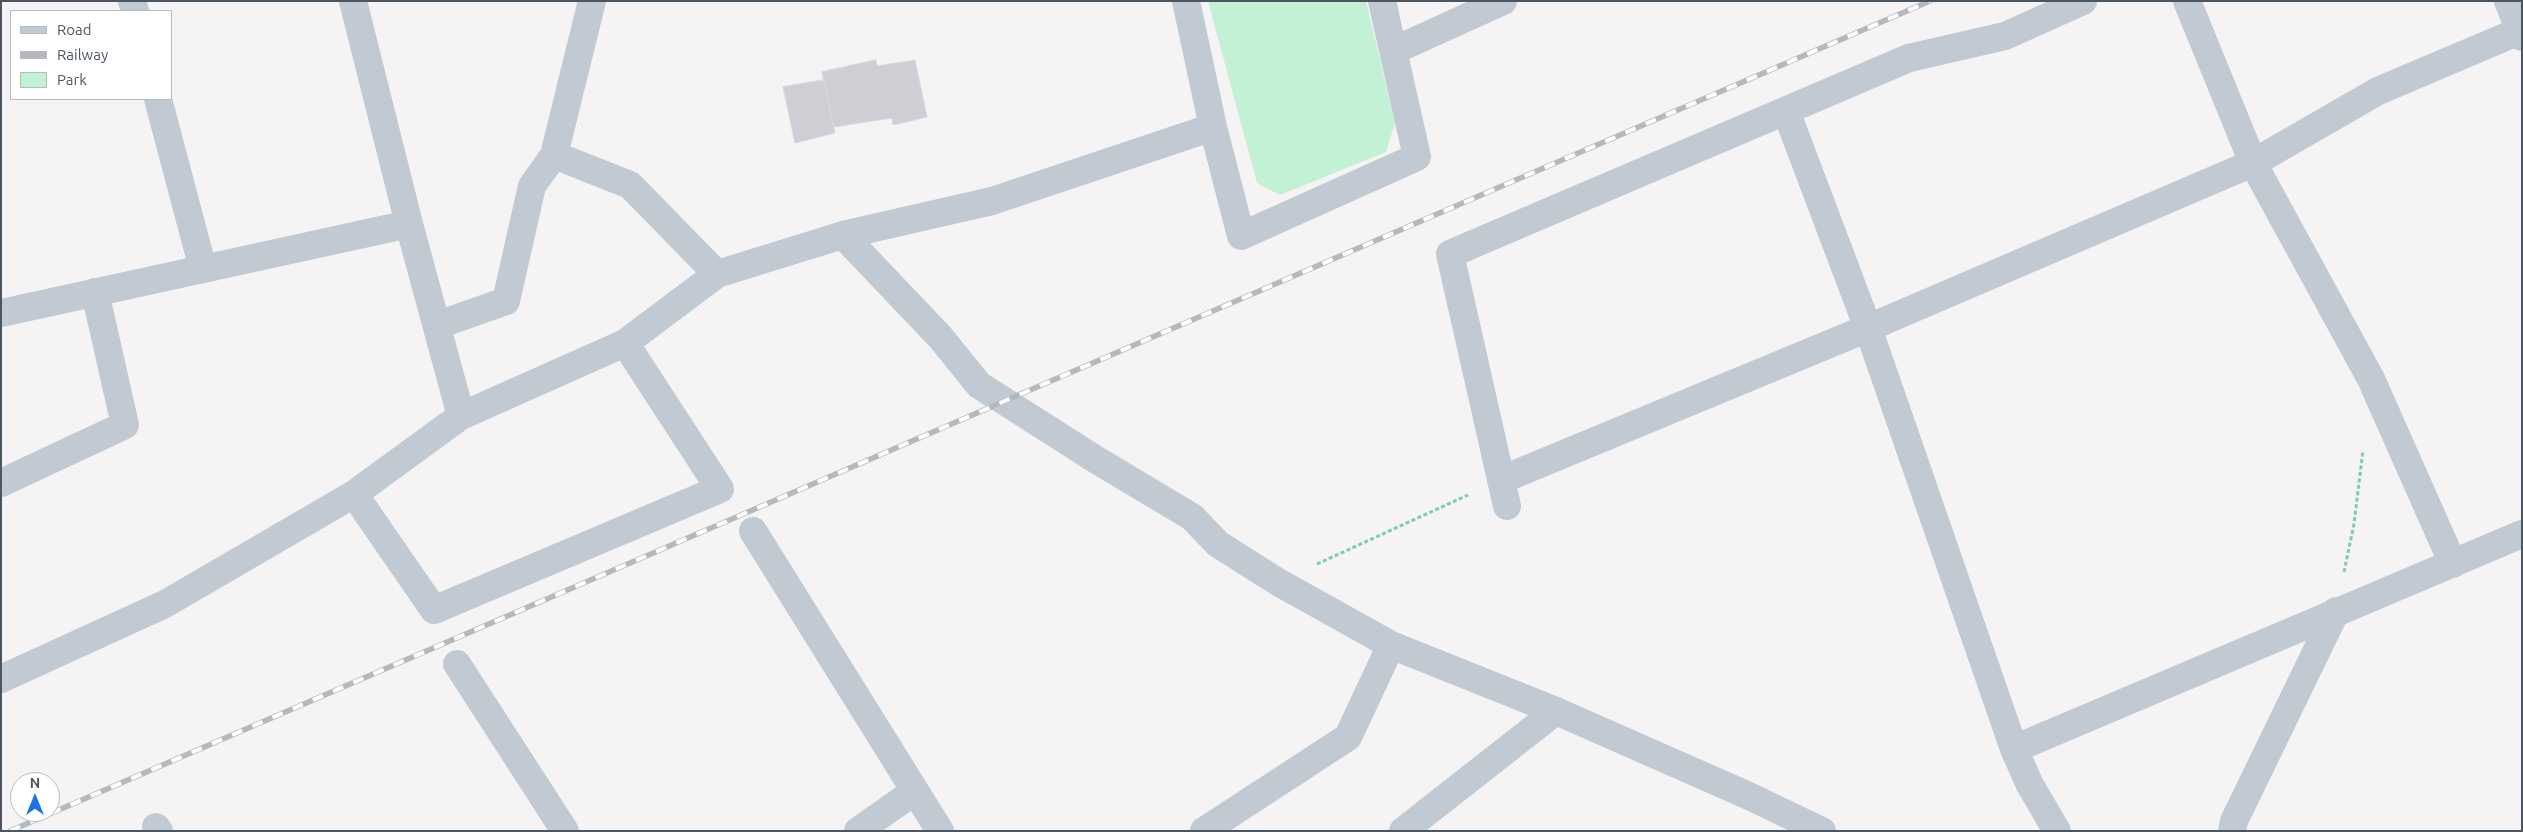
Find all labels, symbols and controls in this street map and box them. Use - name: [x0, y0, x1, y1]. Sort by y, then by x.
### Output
- legend: [10, 10, 172, 100]
- text: Road: [57, 21, 92, 38]
- text: Railway: [57, 46, 108, 63]
- text: Park: [57, 71, 87, 88]
- north arrow: [10, 772, 60, 822]
- text: N: [30, 775, 40, 791]

